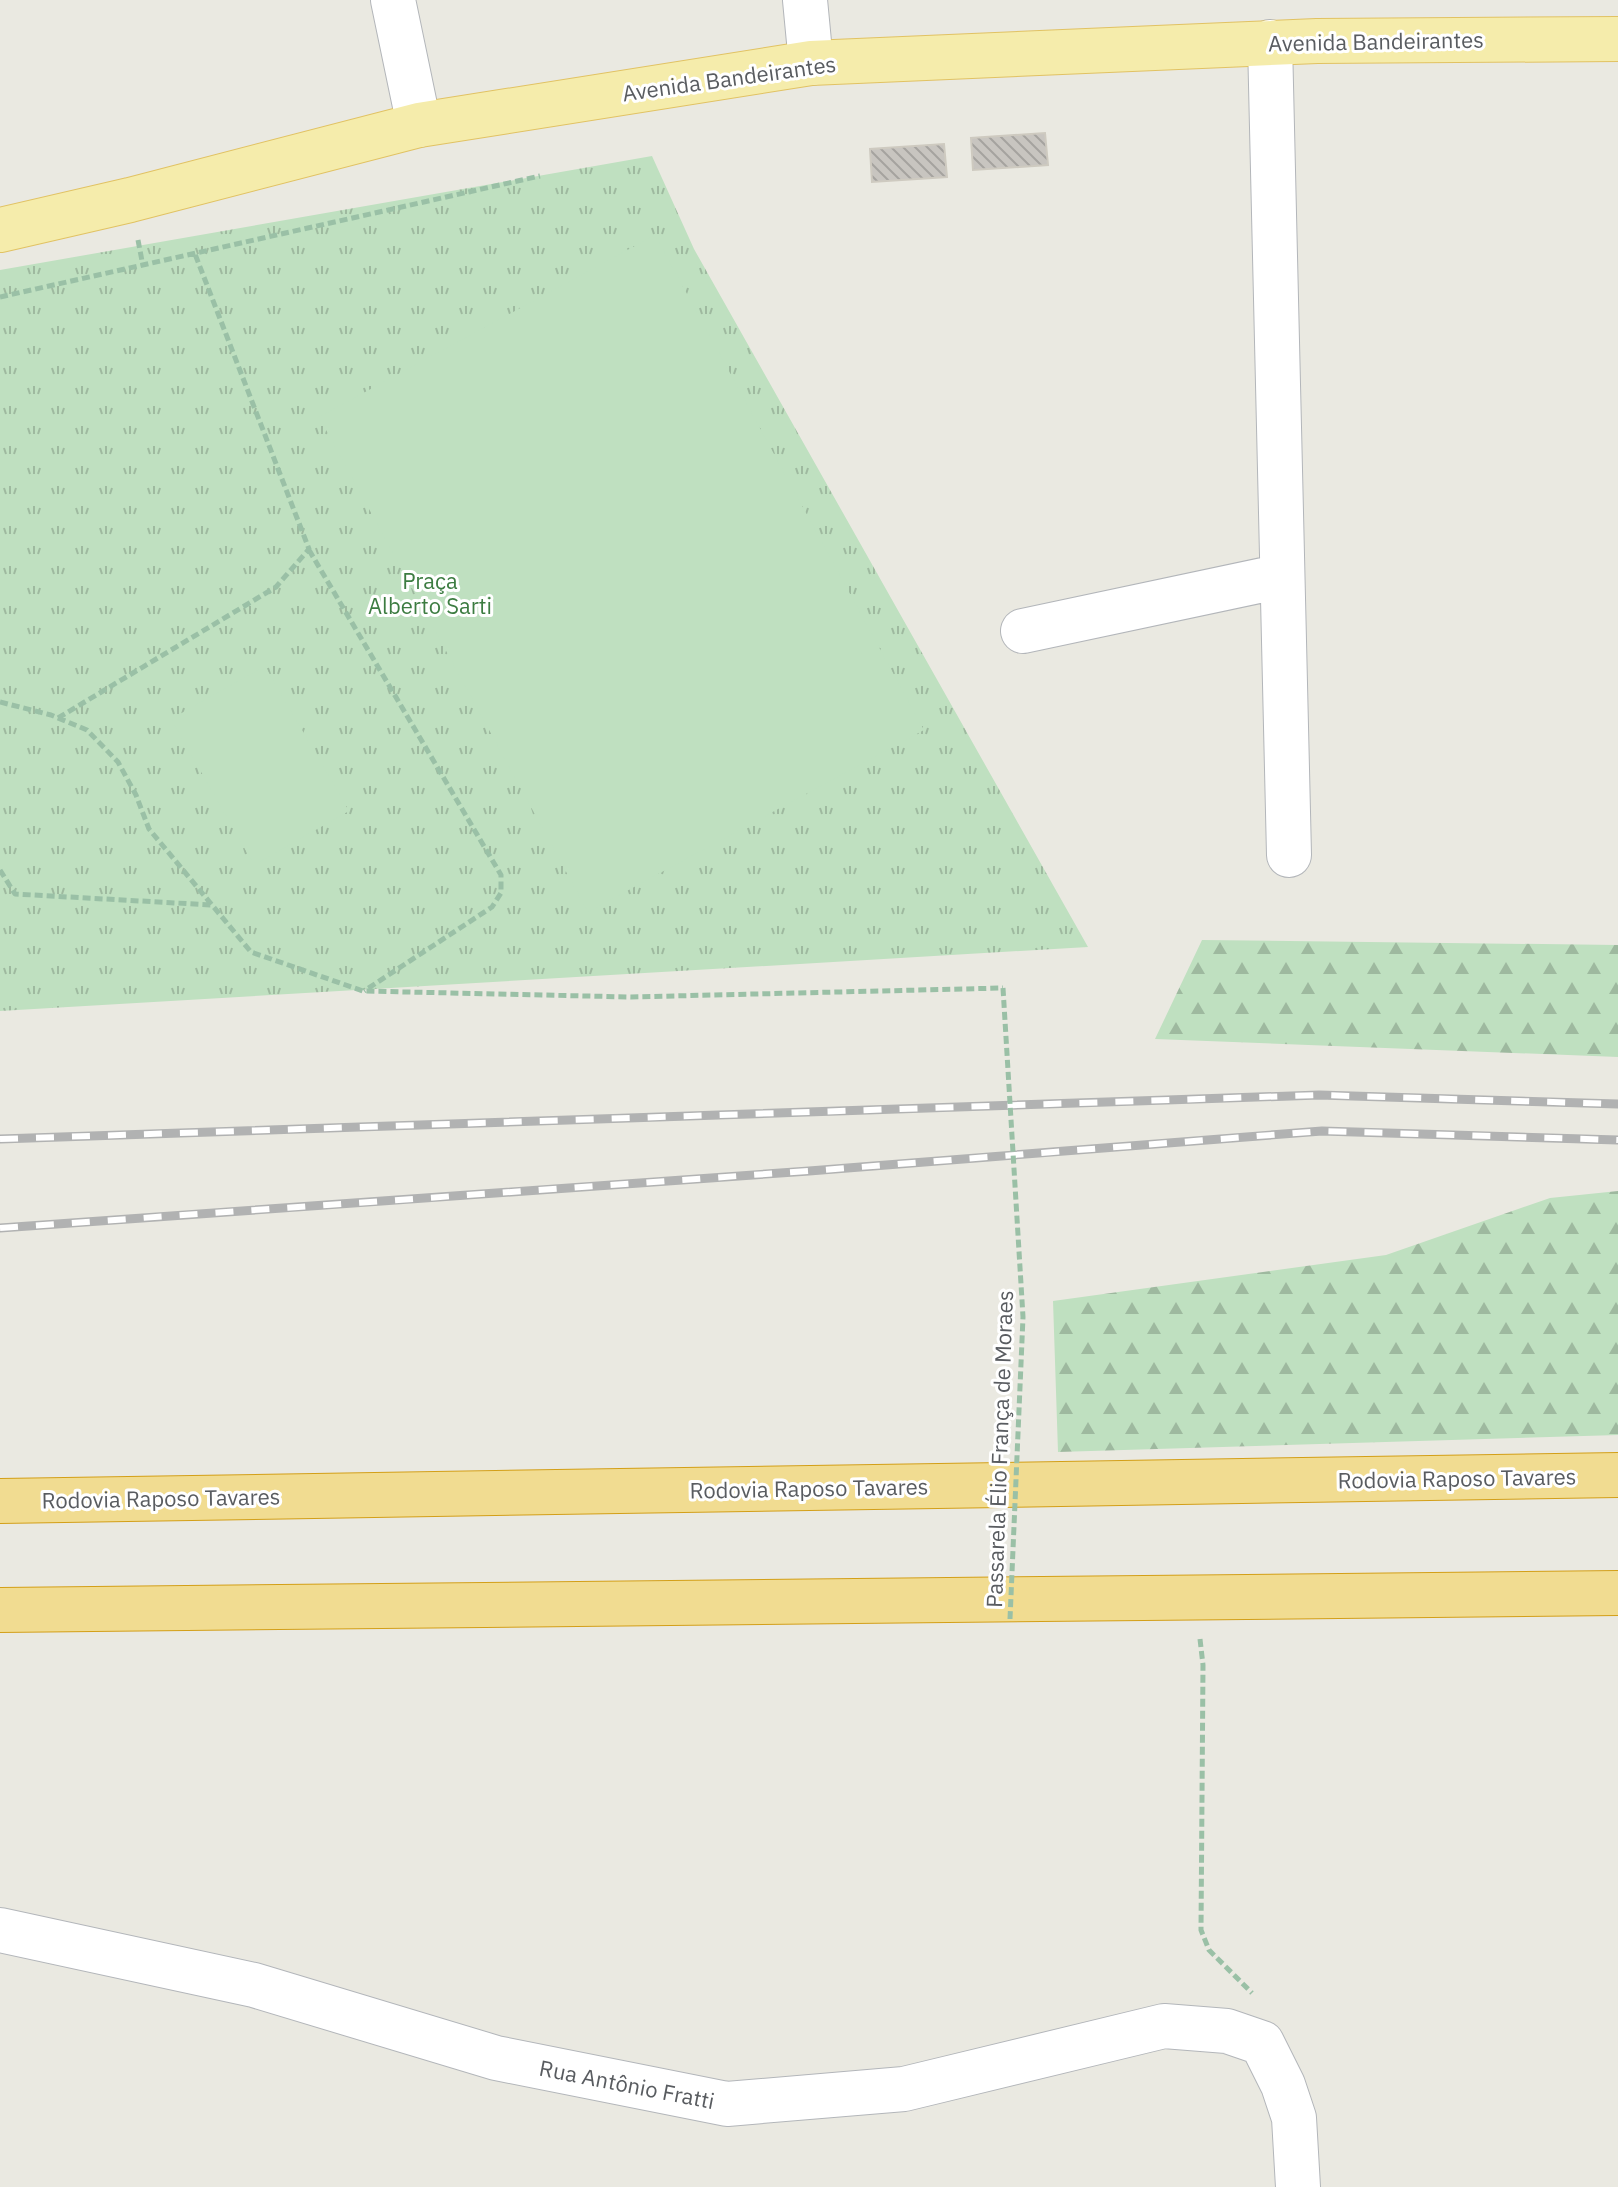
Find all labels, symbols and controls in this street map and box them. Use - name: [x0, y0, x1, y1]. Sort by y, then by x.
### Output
- street label: Avenida Bandeirantes: [1268, 25, 1484, 57]
- street label: Avenida Bandeirantes: [620, 49, 838, 107]
- park label: Praça Alberto Sarti: [368, 566, 492, 620]
- street label: Passarela Élio França de Moraes: [979, 1290, 1019, 1608]
- street label: Rodovia Raposo Tavares: [1337, 1461, 1577, 1495]
- street label: Rodovia Raposo Tavares: [689, 1471, 929, 1505]
- street label: Rodovia Raposo Tavares: [41, 1481, 281, 1515]
- street label: Rua Antônio Fratti: [537, 2053, 717, 2115]

